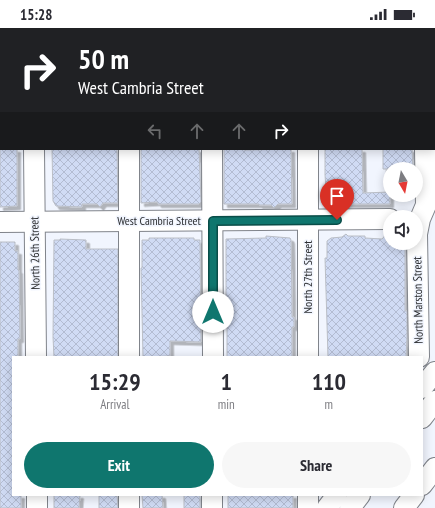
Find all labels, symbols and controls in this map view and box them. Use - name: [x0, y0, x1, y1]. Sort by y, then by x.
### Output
- text: 15:28: [20, 5, 52, 24]
- text: 50 m: [78, 40, 129, 77]
- icon: right: [12, 44, 64, 96]
- text: West Cambria Street: [78, 76, 204, 99]
- icon: left: [144, 120, 166, 142]
- icon: ahead: [186, 120, 208, 142]
- icon: ahead: [228, 120, 250, 142]
- icon: right: [270, 120, 292, 142]
- north arrow: [383, 162, 423, 202]
- map controls: [383, 162, 423, 250]
- pin: [320, 179, 354, 220]
- icon: arrive: [326, 185, 348, 207]
- button: sound: [383, 210, 423, 250]
- street label: West Cambria Street: [117, 213, 202, 228]
- street label: North 26th Street: [26, 216, 43, 290]
- street label: North 27th Street: [300, 240, 315, 314]
- street label: North Marston Street: [409, 256, 426, 344]
- position arrow: [192, 291, 234, 333]
- text: 15:29: [89, 366, 141, 397]
- text: 1: [220, 366, 232, 397]
- text: 110: [312, 366, 346, 397]
- text: Arrival: [100, 396, 130, 413]
- text: min: [218, 396, 235, 413]
- text: m: [325, 396, 333, 413]
- button: Exit: [24, 442, 214, 488]
- button: Share: [222, 442, 411, 488]

